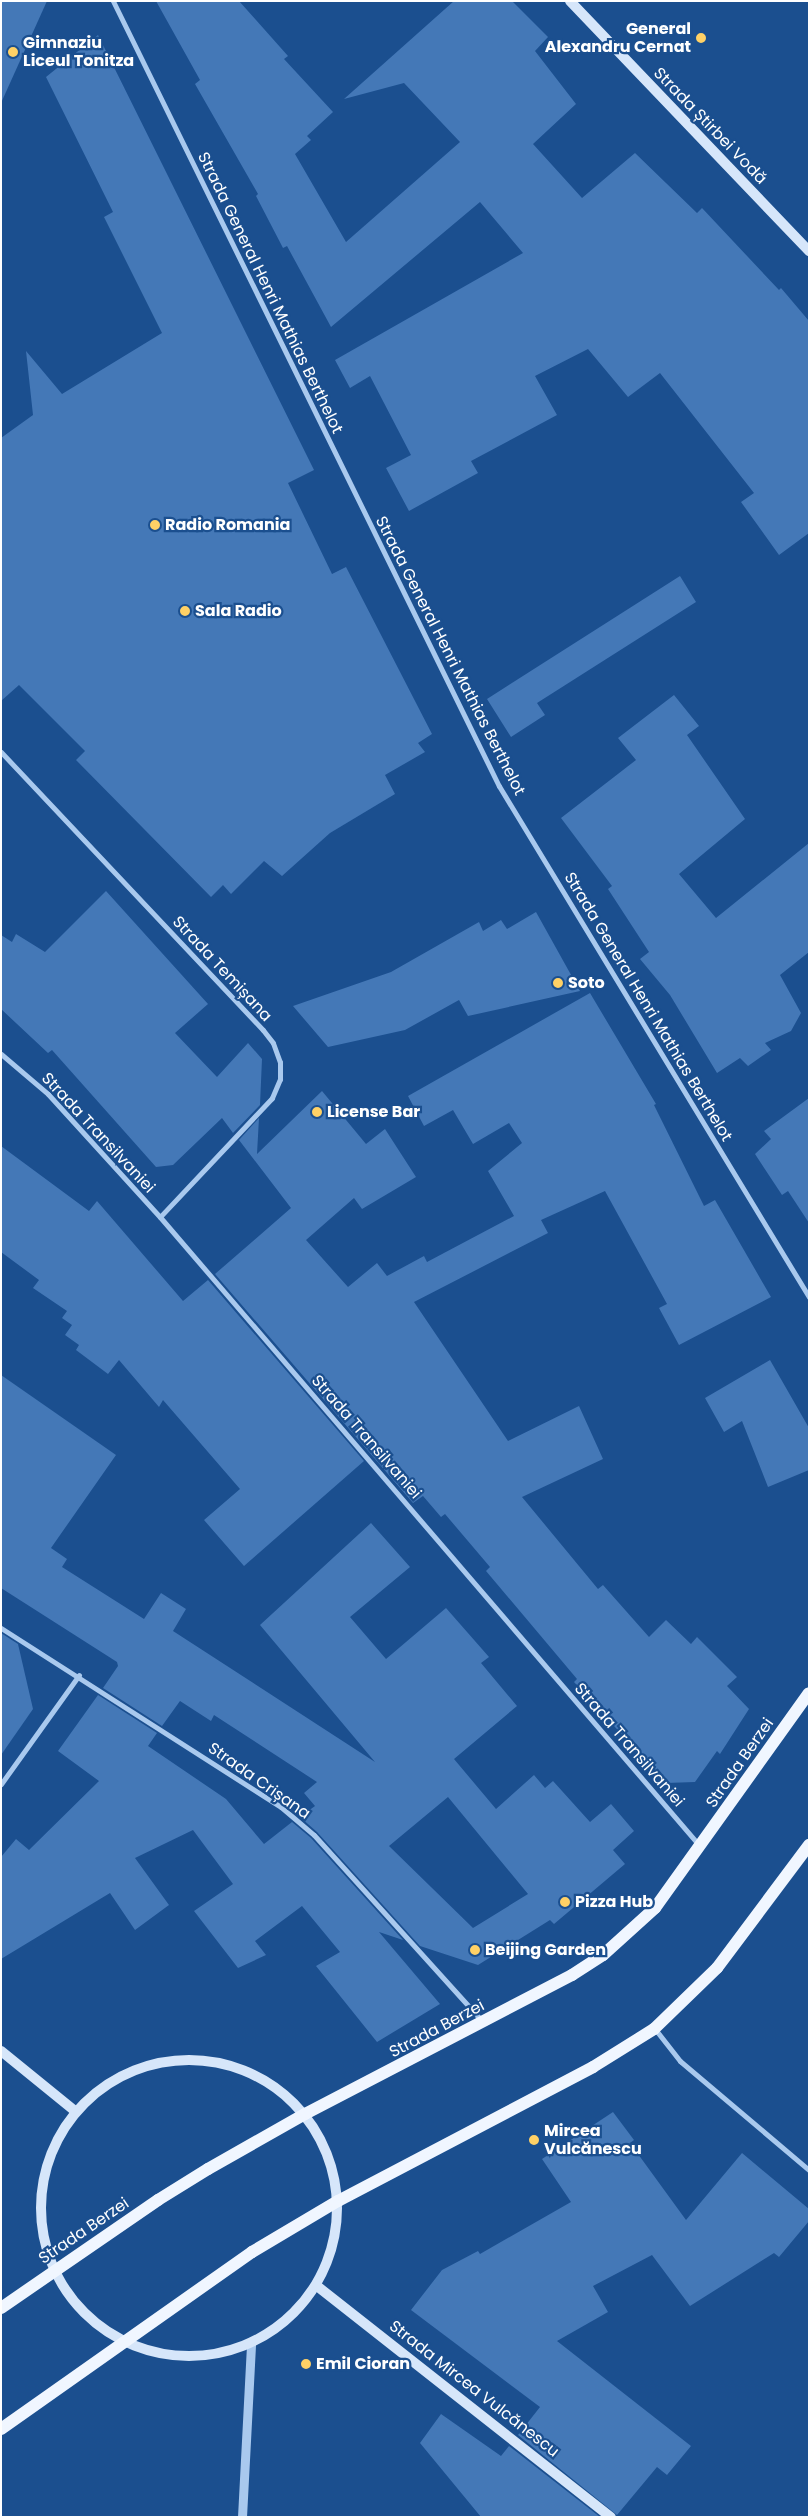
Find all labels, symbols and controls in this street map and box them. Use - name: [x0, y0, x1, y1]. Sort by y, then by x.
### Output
- place label: General Alexandru Cernat: [545, 19, 691, 57]
- marker: General Alexandru Cernat: [695, 32, 707, 44]
- place label: Gimnaziu Liceul Tonitza: [23, 33, 134, 71]
- marker: Gimnaziu Liceul Tonitza: [7, 46, 19, 58]
- street label: Strada Știrbei Vodă: [649, 64, 771, 188]
- street label: Strada General Henri Mathias Berthelot: [193, 149, 347, 437]
- street label: Strada General Henri Mathias Berthelot: [371, 513, 529, 799]
- place label: Radio Romania: [165, 515, 290, 535]
- marker: Radio Romania: [149, 519, 161, 531]
- place label: Sala Radio: [195, 601, 282, 621]
- marker: Sala Radio: [179, 605, 191, 617]
- street label: Strada General Henri Mathias Berthelot: [560, 869, 736, 1145]
- street label: Strada Temișana: [168, 912, 276, 1026]
- place label: Soto: [568, 973, 605, 993]
- marker: Soto: [552, 977, 564, 989]
- street label: Strada Transilvaniei: [37, 1069, 159, 1197]
- place label: License Bar: [327, 1102, 420, 1122]
- marker: License Bar: [311, 1106, 323, 1118]
- street label: Strada Transilvaniei: [307, 1371, 425, 1503]
- street label: Strada Transilvaniei: [570, 1679, 688, 1811]
- street label: Strada Berzei: [702, 1715, 778, 1811]
- street label: Strada Crișana: [204, 1739, 314, 1823]
- place label: Pizza Hub: [575, 1892, 653, 1912]
- marker: Pizza Hub: [559, 1896, 571, 1908]
- place label: Beijing Garden: [485, 1940, 606, 1960]
- marker: Beijing Garden: [469, 1944, 481, 1956]
- street label: Strada Berzei: [386, 1996, 488, 2062]
- place label: Mircea Vulcănescu: [544, 2121, 642, 2159]
- marker: Mircea Vulcănescu: [528, 2134, 540, 2146]
- street label: Strada Berzei: [35, 2194, 133, 2268]
- street label: Strada Mircea Vulcănescu: [385, 2317, 563, 2461]
- place label: Emil Cioran: [316, 2354, 410, 2374]
- marker: Emil Cioran: [300, 2358, 312, 2370]

